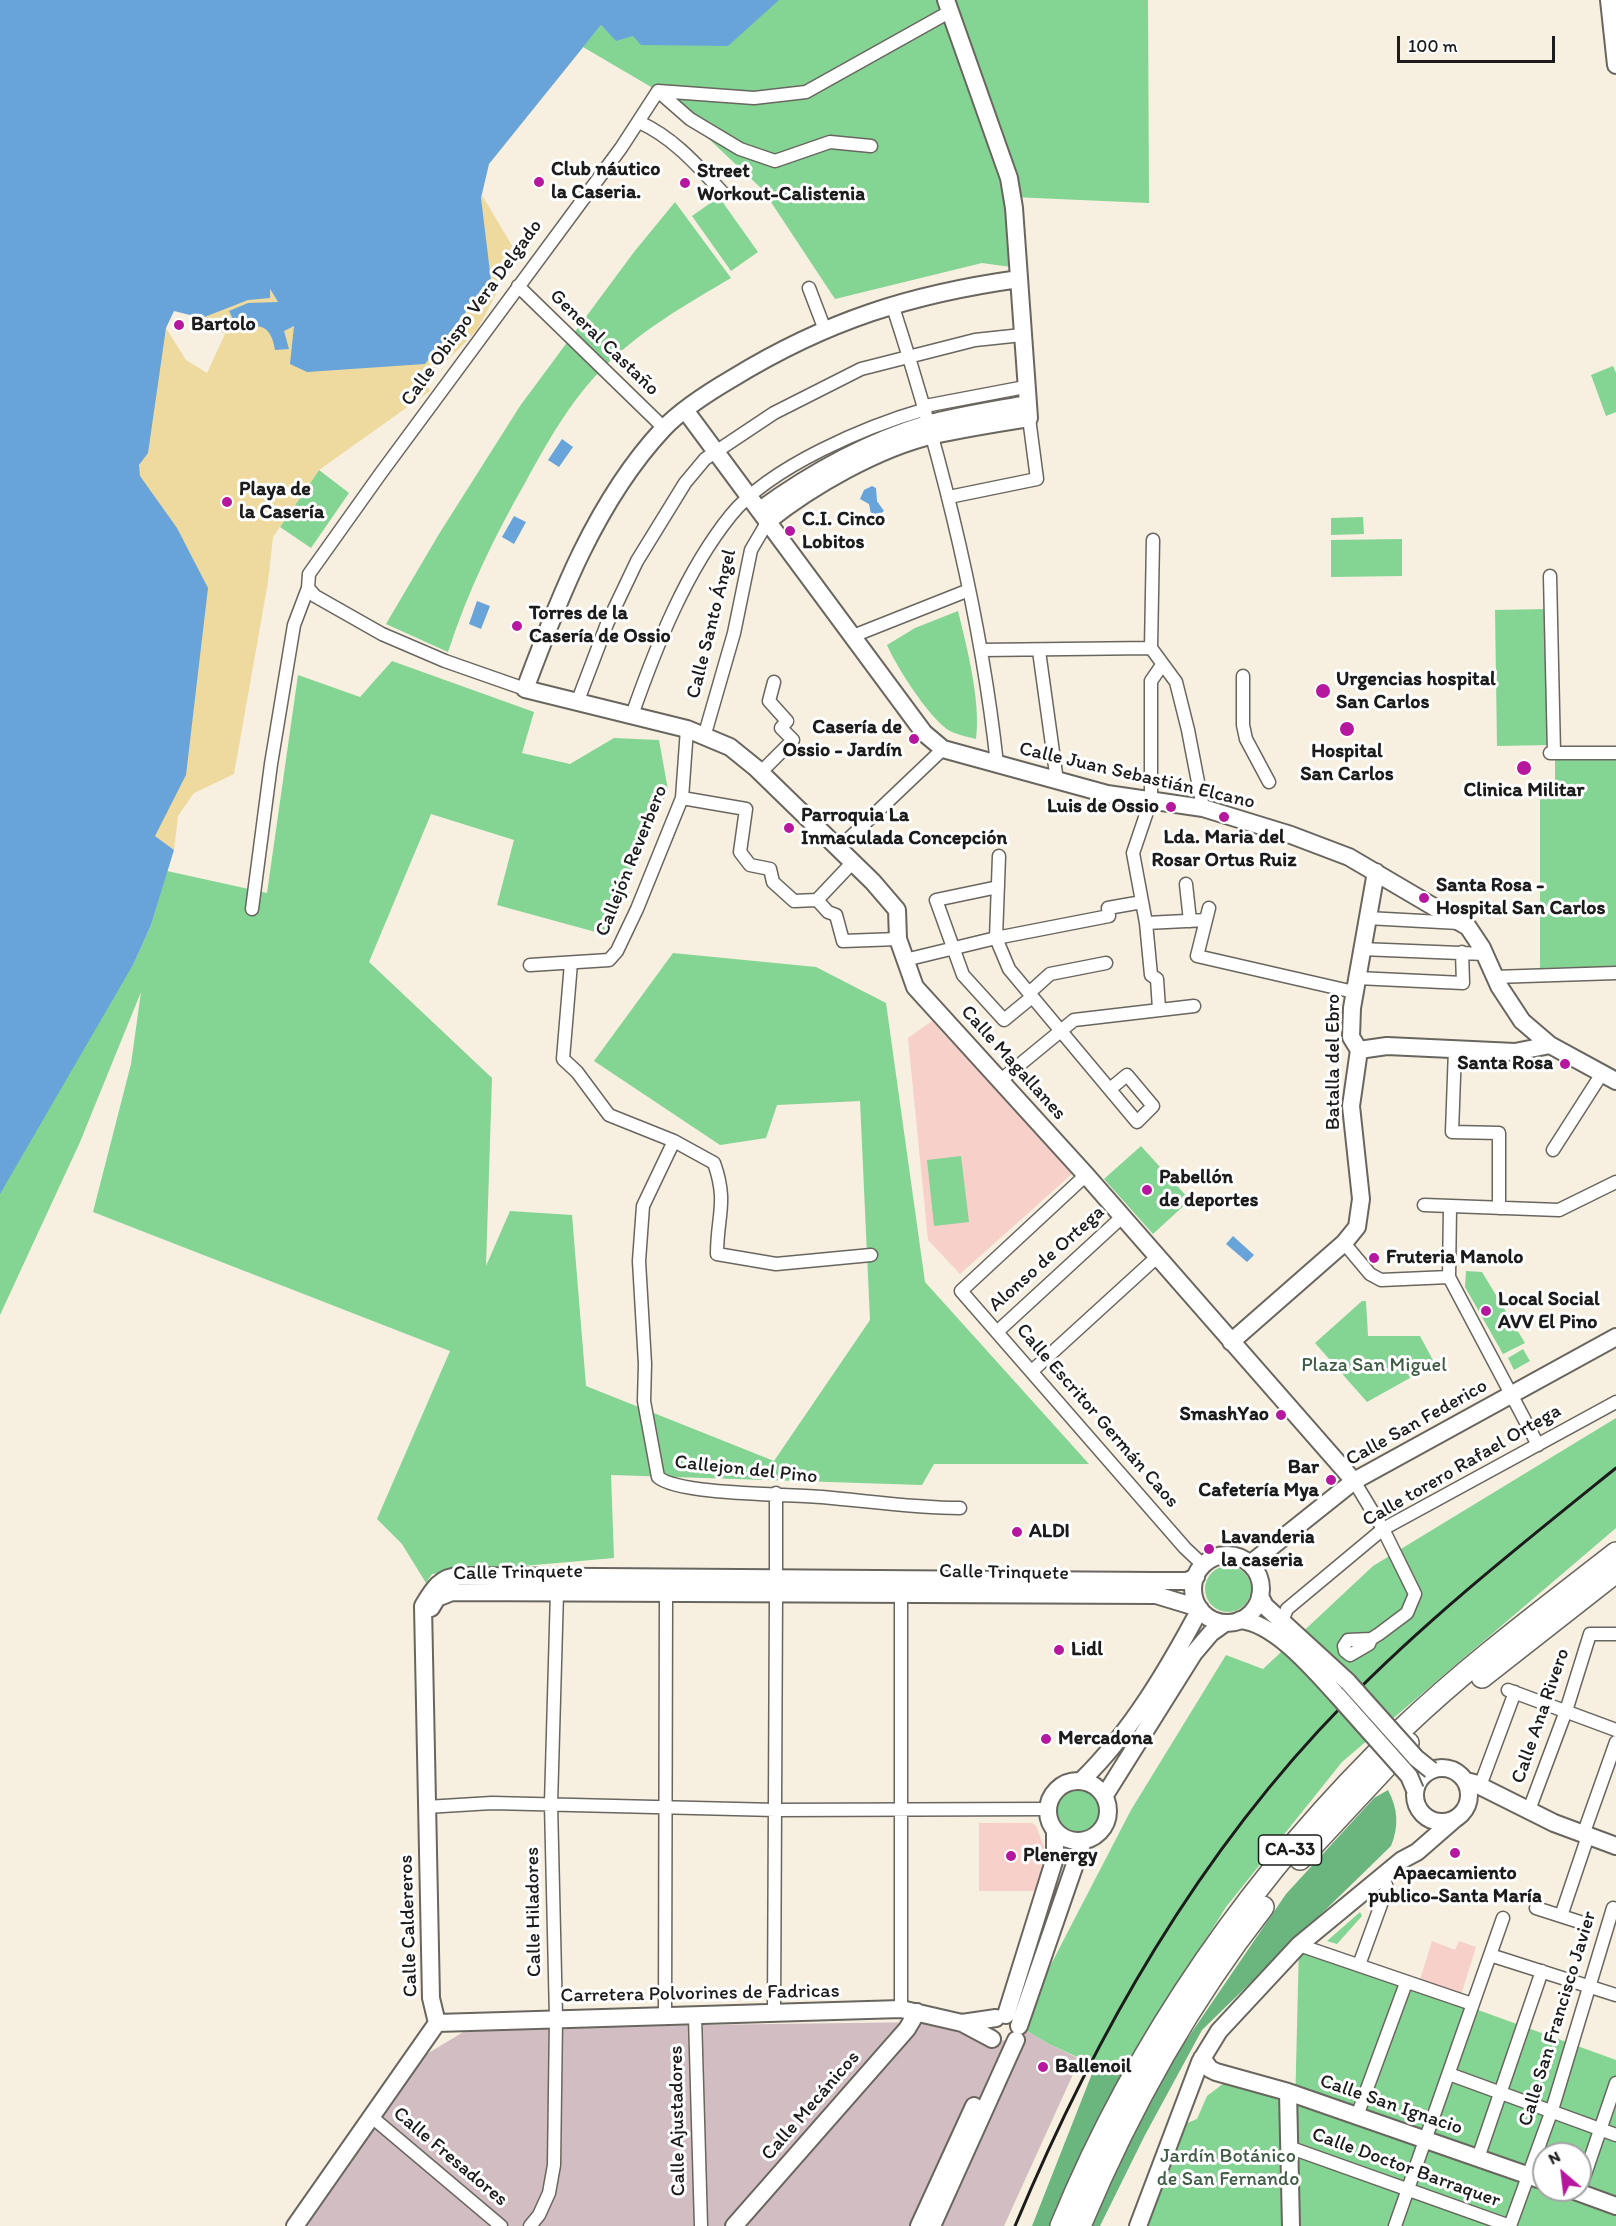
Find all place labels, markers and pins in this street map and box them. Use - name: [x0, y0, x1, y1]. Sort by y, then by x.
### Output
- place label: Club náutico la Caseria.: [551, 158, 660, 205]
- place label: Street Workout-Calistenia: [697, 160, 865, 207]
- marker: Club náutico la Caseria.: [532, 175, 546, 189]
- marker: Street Workout-Calistenia: [678, 176, 692, 190]
- place label: Bartolo: [191, 313, 256, 337]
- marker: Bartolo: [172, 318, 186, 332]
- place label: Playa de la Casería: [239, 478, 324, 525]
- marker: Playa de la Casería: [220, 495, 234, 509]
- place label: C.I. Cinco Lobitos: [802, 508, 885, 555]
- marker: C.I. Cinco Lobitos: [783, 524, 797, 538]
- place label: Torres de la Casería de Ossio: [529, 602, 671, 649]
- marker: Torres de la Casería de Ossio: [510, 619, 524, 633]
- place label: Urgencias hospital San Carlos: [1336, 668, 1496, 715]
- marker: Urgencias hospital San Carlos: [1314, 682, 1332, 700]
- place label: Casería de Ossio - Jardín: [783, 716, 902, 763]
- marker: Hospital San Carlos: [1338, 720, 1356, 738]
- marker: Casería de Ossio - Jardín: [907, 732, 921, 746]
- place label: Hospital San Carlos: [1300, 740, 1394, 787]
- marker: Clinica Militar: [1515, 759, 1533, 777]
- place label: Clinica Militar: [1463, 779, 1585, 803]
- place label: Luis de Ossio: [1047, 795, 1159, 819]
- marker: Luis de Ossio: [1164, 800, 1178, 814]
- place label: Parroquia La Inmaculada Concepción: [801, 804, 1007, 851]
- marker: Lda. Maria del Rosar Ortus Ruiz: [1217, 810, 1231, 824]
- marker: Parroquia La Inmaculada Concepción: [782, 821, 796, 835]
- place label: Lda. Maria del Rosar Ortus Ruiz: [1152, 826, 1296, 873]
- place label: Santa Rosa - Hospital San Carlos: [1436, 874, 1606, 921]
- marker: Santa Rosa - Hospital San Carlos: [1417, 891, 1431, 905]
- place label: Santa Rosa: [1457, 1052, 1553, 1076]
- marker: Santa Rosa: [1558, 1057, 1572, 1071]
- place label: Pabellón de deportes: [1159, 1166, 1258, 1213]
- marker: Pabellón de deportes: [1140, 1183, 1154, 1197]
- place label: Fruteria Manolo: [1386, 1246, 1523, 1270]
- marker: Fruteria Manolo: [1367, 1251, 1381, 1265]
- place label: Local Social AVV El Pino: [1498, 1288, 1600, 1335]
- marker: Local Social AVV El Pino: [1479, 1304, 1493, 1318]
- place label: SmashYao: [1180, 1403, 1269, 1427]
- marker: SmashYao: [1274, 1408, 1288, 1422]
- place label: Bar Cafetería Mya: [1198, 1456, 1319, 1503]
- marker: Bar Cafetería Mya: [1324, 1473, 1338, 1487]
- place label: ALDI: [1029, 1520, 1070, 1544]
- marker: ALDI: [1010, 1525, 1024, 1539]
- place label: Lavanderia la caseria: [1221, 1526, 1315, 1573]
- marker: Lavanderia la caseria: [1202, 1542, 1216, 1556]
- place label: Lidl: [1071, 1638, 1103, 1662]
- marker: Lidl: [1052, 1643, 1066, 1657]
- place label: Mercadona: [1058, 1727, 1153, 1751]
- marker: Mercadona: [1039, 1732, 1053, 1746]
- place label: Plenergy: [1023, 1844, 1097, 1868]
- marker: Apaecamiento publico-Santa María: [1448, 1846, 1462, 1860]
- marker: Plenergy: [1004, 1849, 1018, 1863]
- place label: Apaecamiento publico-Santa María: [1368, 1862, 1542, 1909]
- place label: Ballenoil: [1055, 2055, 1131, 2079]
- marker: Ballenoil: [1036, 2060, 1050, 2074]

